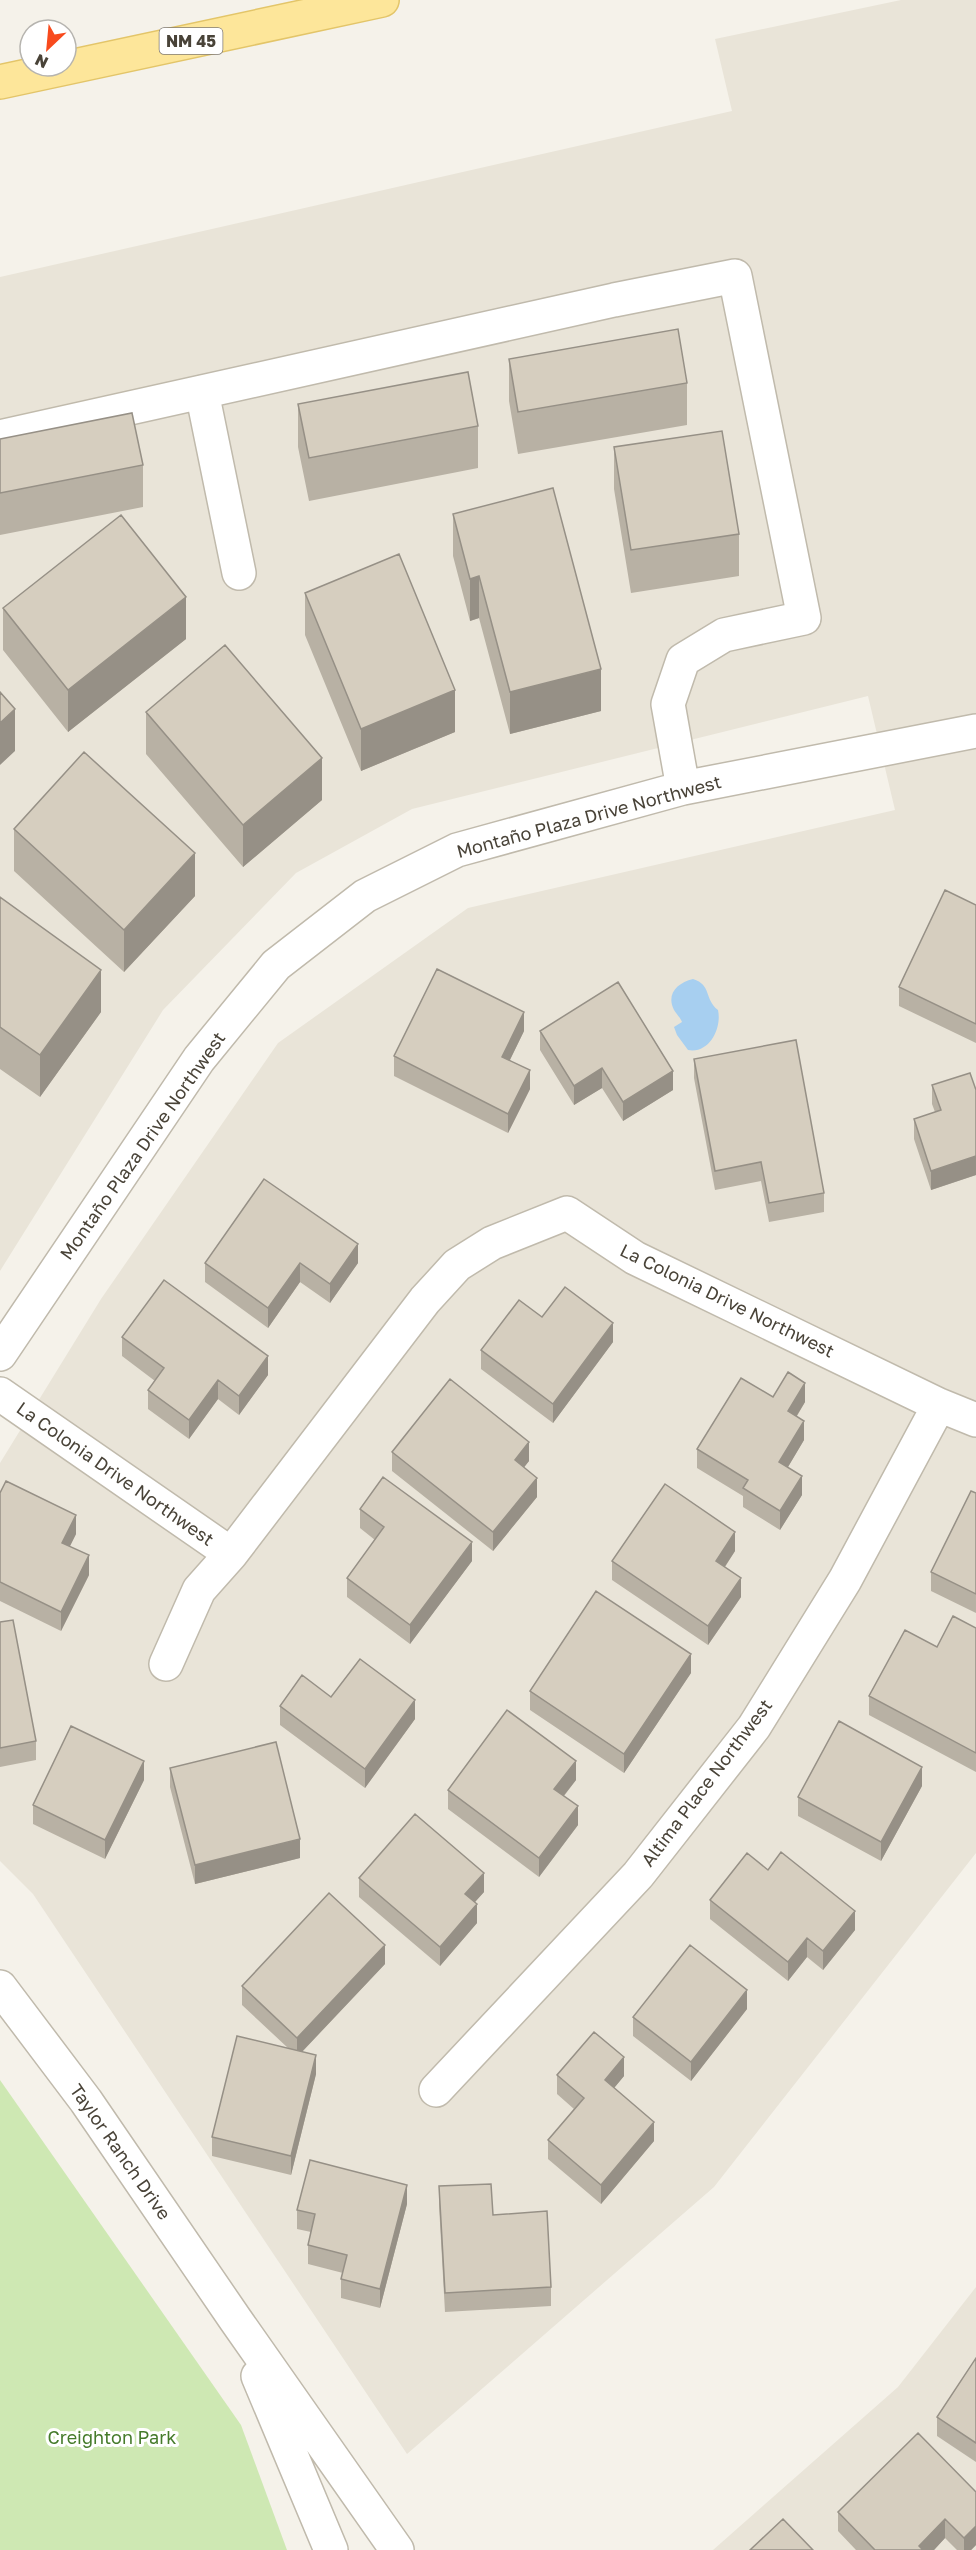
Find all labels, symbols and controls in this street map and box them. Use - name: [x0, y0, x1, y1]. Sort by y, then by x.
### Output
- north arrow: [18, 18, 78, 78]
- road number: NM 45: [160, 28, 222, 54]
- text: N: [32, 50, 51, 73]
- street label: Montaño Plaza Drive Northwest: [454, 770, 723, 862]
- street label: Montaño Plaza Drive Northwest: [55, 1027, 230, 1264]
- street label: La Colonia Drive Northwest: [617, 1239, 838, 1362]
- street label: La Colonia Drive Northwest: [13, 1397, 218, 1550]
- street label: Altima Place Northwest: [636, 1694, 776, 1870]
- street label: Taylor Ranch Drive: [66, 2079, 176, 2224]
- park label: Creighton Park: [48, 2426, 176, 2448]

